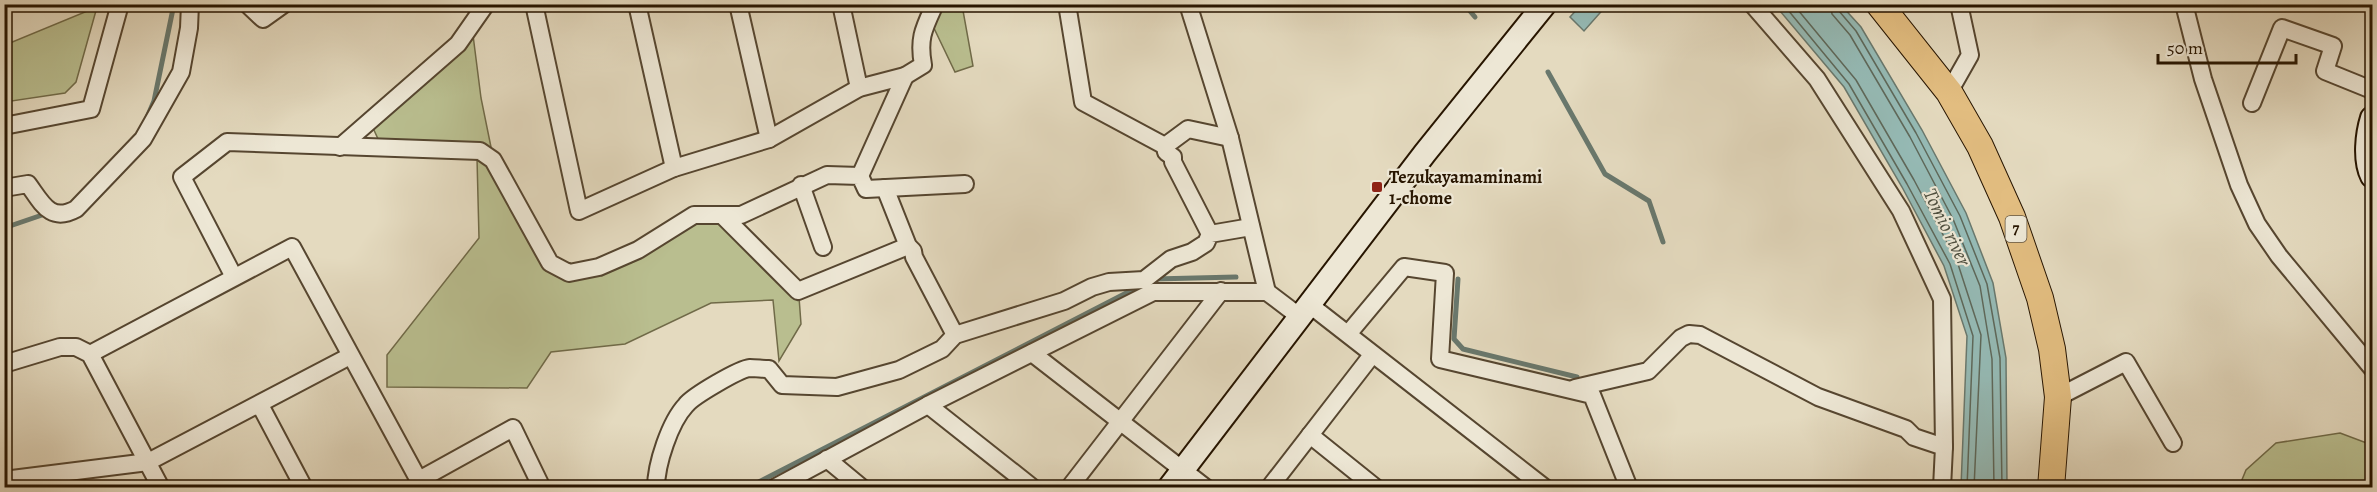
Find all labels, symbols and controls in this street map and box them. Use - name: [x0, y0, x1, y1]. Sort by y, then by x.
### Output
- scale bar: [2158, 27, 2296, 65]
- text: 50 m: [2167, 36, 2203, 60]
- place label: Tezukayamaminami 1-chome: [1389, 165, 1542, 210]
- marker: Tezukayamaminami 1-chome: [1370, 180, 1384, 194]
- water label: Tomio river: [1917, 184, 1978, 271]
- road number: 7: [2006, 216, 2026, 242]

